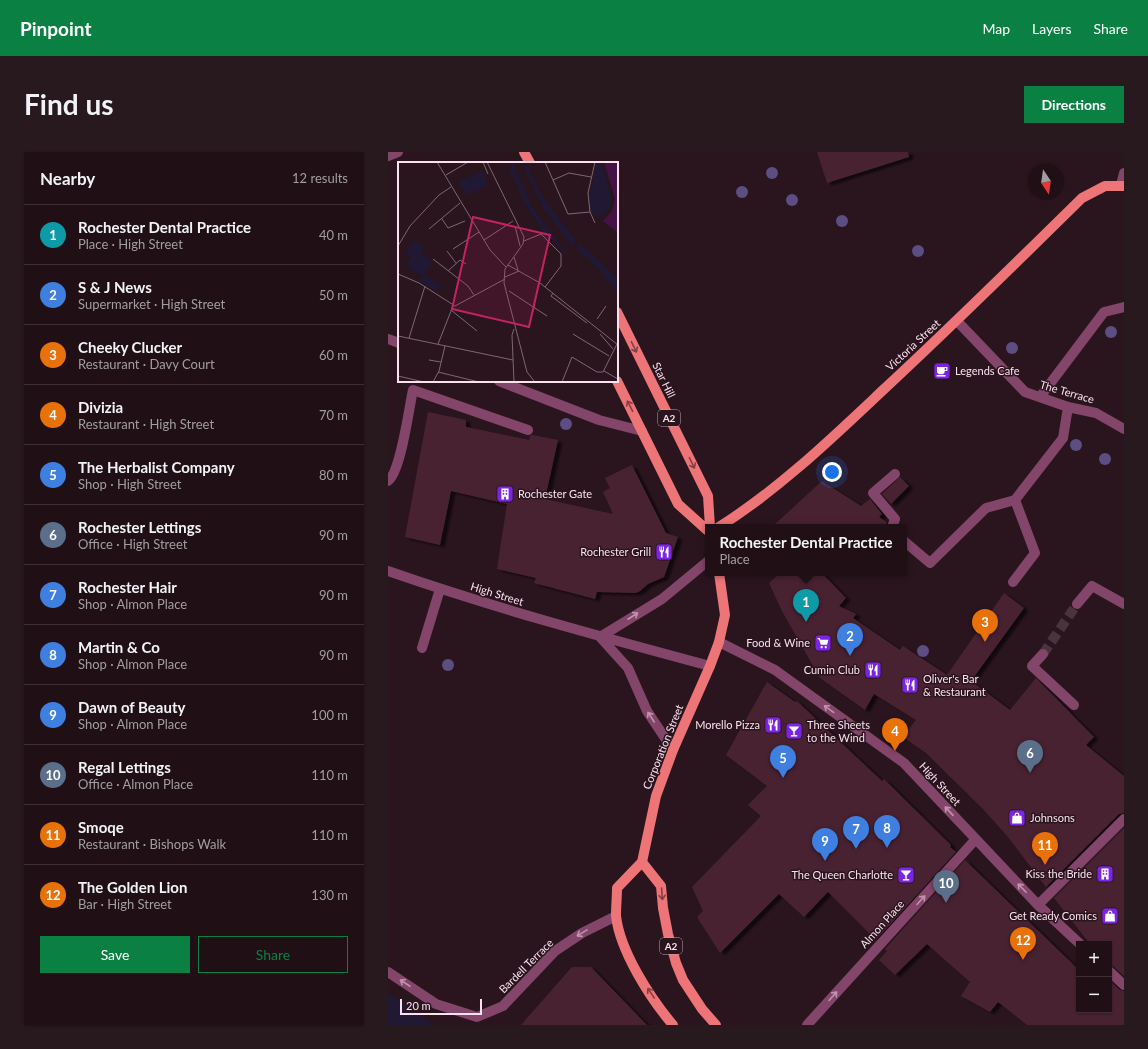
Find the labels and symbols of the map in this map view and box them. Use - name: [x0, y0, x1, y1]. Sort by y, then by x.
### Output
- inset map: [398, 162, 618, 382]
- north arrow: [1028, 164, 1064, 200]
- street label: Victoria Street: [883, 316, 943, 373]
- one-way arrow: [631, 341, 638, 353]
- street label: Star Hill: [650, 360, 679, 400]
- cafe icon: Legends Cafe: [932, 361, 952, 381]
- place label: Legends Cafe: [955, 364, 1020, 377]
- street label: The Terrace: [1038, 378, 1096, 406]
- one-way arrow: [625, 400, 633, 412]
- road number: A2: [658, 410, 680, 426]
- one-way arrow: [689, 457, 696, 469]
- your location: [822, 462, 842, 482]
- building icon: Rochester Gate: [495, 484, 515, 504]
- place label: Rochester Gate: [518, 487, 592, 500]
- restaurant icon: Rochester Grill: [654, 542, 674, 562]
- place label: Rochester Grill: [580, 545, 651, 558]
- street label: High Street: [469, 579, 525, 608]
- pin: 1: [793, 589, 819, 622]
- pin: 3: [972, 609, 998, 642]
- one-way arrow: [627, 612, 638, 620]
- pin: 2: [837, 623, 863, 656]
- supermarket icon: Food & Wine: [813, 633, 833, 653]
- place label: Food & Wine: [746, 636, 810, 649]
- restaurant icon: Cumin Club: [863, 660, 883, 680]
- place label: Cumin Club: [804, 663, 860, 676]
- place label: Oliver's Bar & Restaurant: [923, 672, 986, 698]
- restaurant icon: Oliver's Bar & Restaurant: [900, 675, 920, 695]
- street label: Corporation Street: [640, 703, 685, 791]
- one-way arrow: [824, 705, 835, 713]
- one-way arrow: [647, 712, 655, 723]
- restaurant icon: Morello Pizza: [763, 715, 783, 735]
- place label: Morello Pizza: [695, 718, 760, 731]
- place label: Three Sheets to the Wind: [807, 718, 870, 744]
- pin: 4: [882, 718, 908, 751]
- bar icon: Three Sheets to the Wind: [784, 721, 804, 741]
- pin: 6: [1017, 740, 1043, 773]
- pin: 5: [770, 745, 796, 778]
- street label: High Street: [917, 759, 964, 808]
- one-way arrow: [944, 806, 954, 816]
- shop icon: Johnsons: [1007, 808, 1027, 828]
- place label: Johnsons: [1030, 811, 1075, 824]
- pin: 8: [874, 815, 900, 848]
- pin: 7: [843, 816, 869, 849]
- pin: 9: [812, 828, 838, 861]
- pin: 11: [1032, 832, 1058, 865]
- building icon: Kiss the Bride: [1095, 864, 1115, 884]
- bar icon: The Queen Charlotte: [896, 865, 916, 885]
- place label: Kiss the Bride: [1025, 867, 1092, 880]
- place label: The Queen Charlotte: [791, 868, 893, 881]
- pin: 10: [933, 870, 959, 903]
- one-way arrow: [1017, 883, 1027, 893]
- one-way arrow: [658, 887, 665, 900]
- one-way arrow: [916, 895, 925, 905]
- street label: Almon Place: [857, 897, 907, 950]
- shop icon: Get Ready Comics: [1100, 906, 1120, 926]
- place label: Get Ready Comics: [1009, 909, 1097, 922]
- pin: 12: [1010, 927, 1036, 960]
- one-way arrow: [576, 930, 588, 938]
- street label: Bardell Terrace: [496, 936, 556, 995]
- road number: A2: [660, 938, 682, 954]
- one-way arrow: [399, 979, 410, 987]
- one-way arrow: [647, 988, 655, 999]
- one-way arrow: [828, 991, 838, 1001]
- scale bar: [400, 997, 482, 1016]

